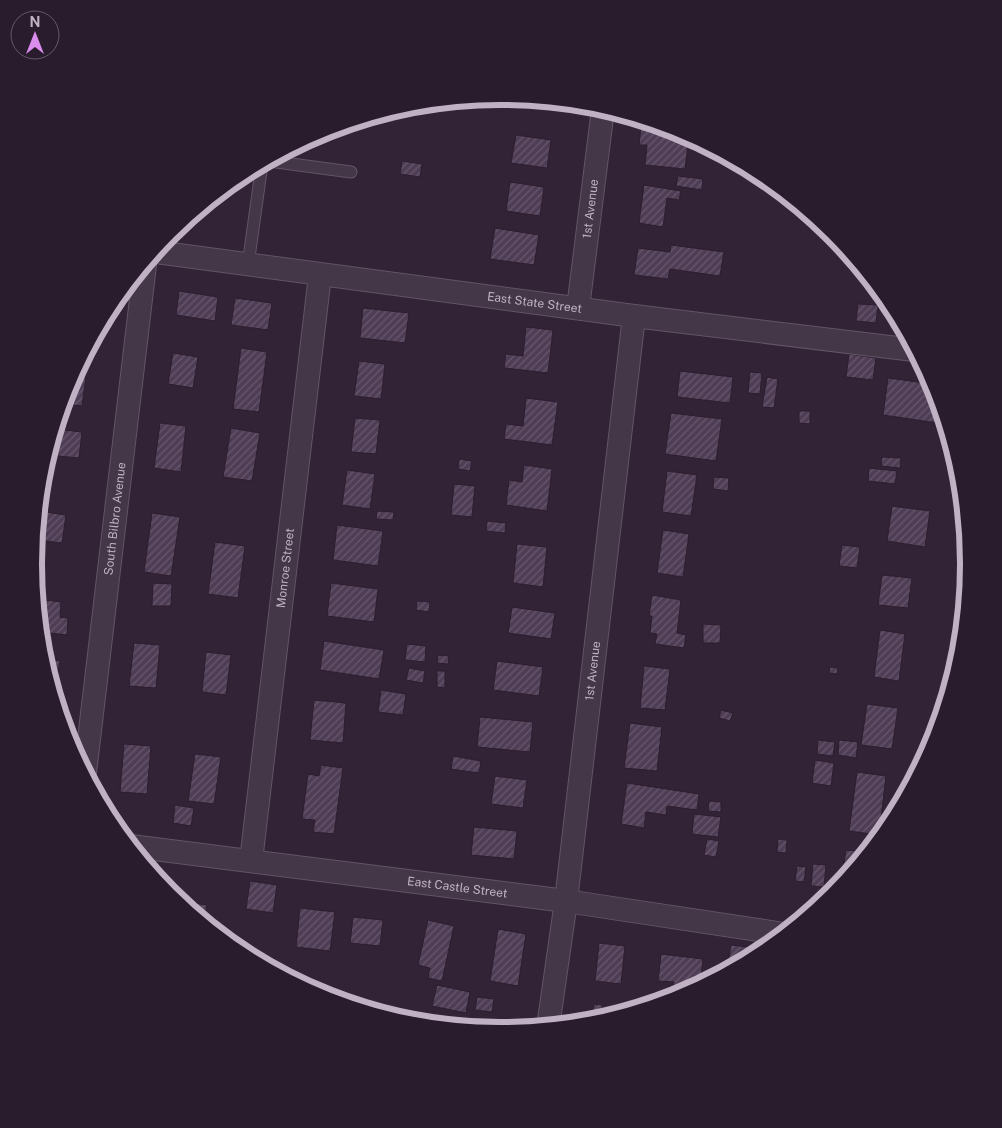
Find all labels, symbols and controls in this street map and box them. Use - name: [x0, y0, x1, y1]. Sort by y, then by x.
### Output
- north arrow: [10, 10, 60, 60]
- text: N: [30, 14, 40, 30]
- street label: 1st Avenue: [580, 178, 601, 239]
- street label: East State Street: [486, 289, 583, 316]
- street label: South Bilbro Avenue: [101, 461, 129, 576]
- street label: Monroe Street: [274, 527, 297, 609]
- street label: 1st Avenue: [582, 640, 603, 701]
- street label: East Castle Street: [406, 874, 509, 901]

